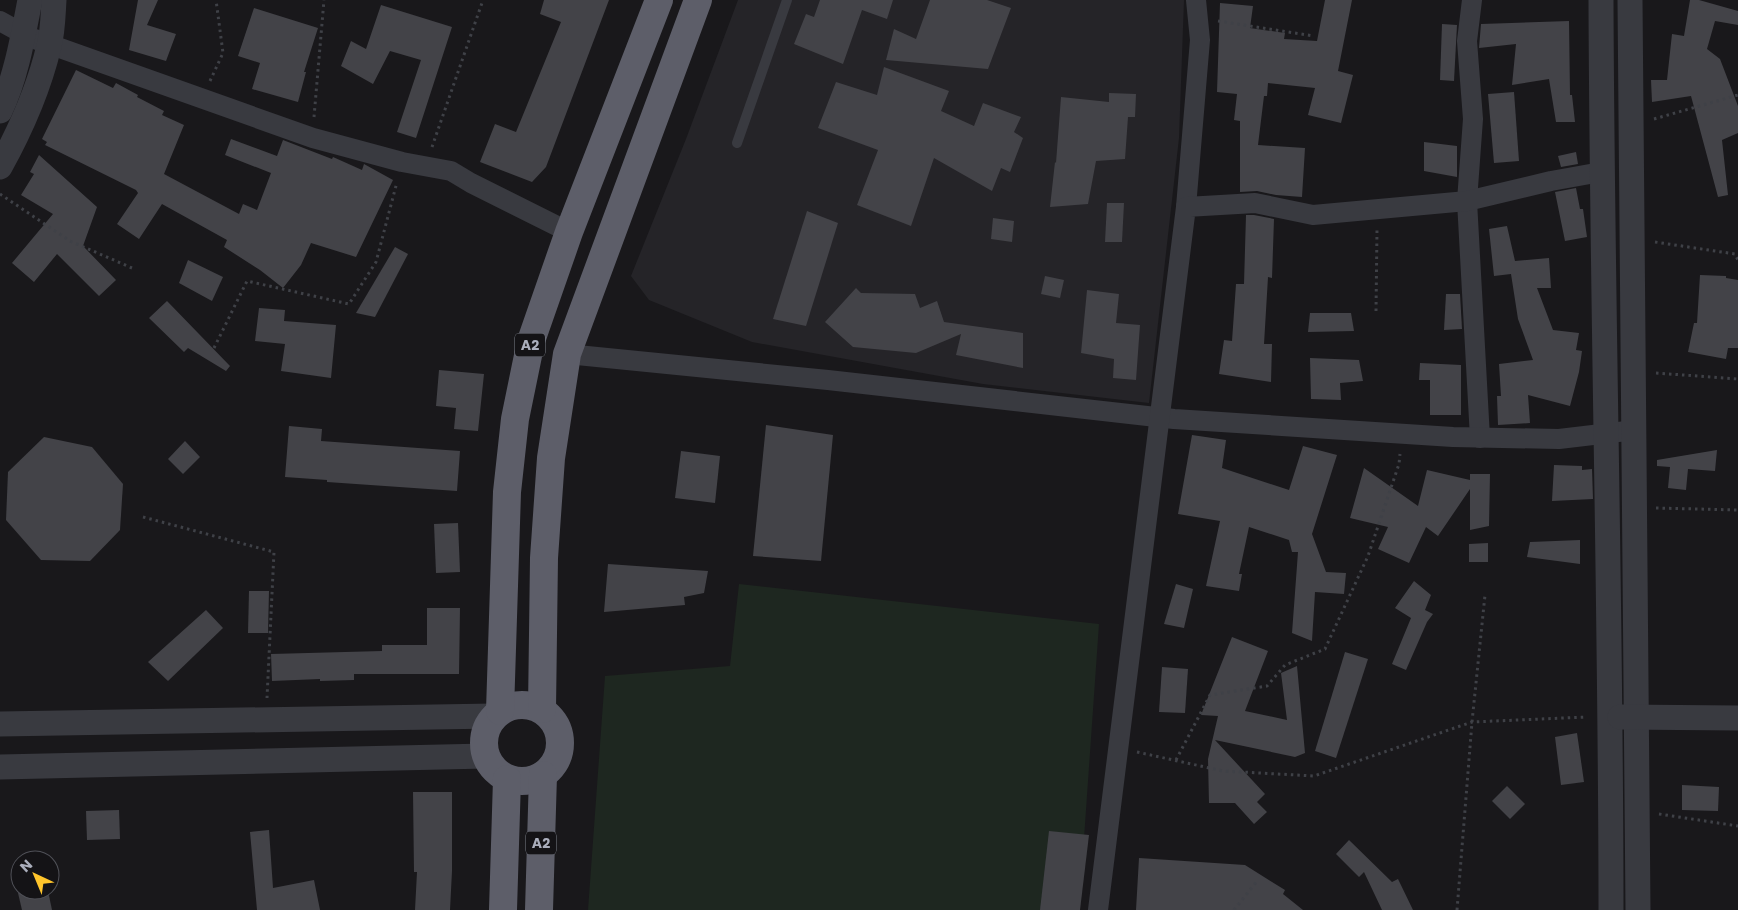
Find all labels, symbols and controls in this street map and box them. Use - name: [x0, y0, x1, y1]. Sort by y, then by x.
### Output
- road number: A2: [515, 334, 545, 356]
- road number: A2: [526, 831, 556, 854]
- north arrow: [10, 850, 60, 900]
- text: N: [15, 855, 37, 876]

